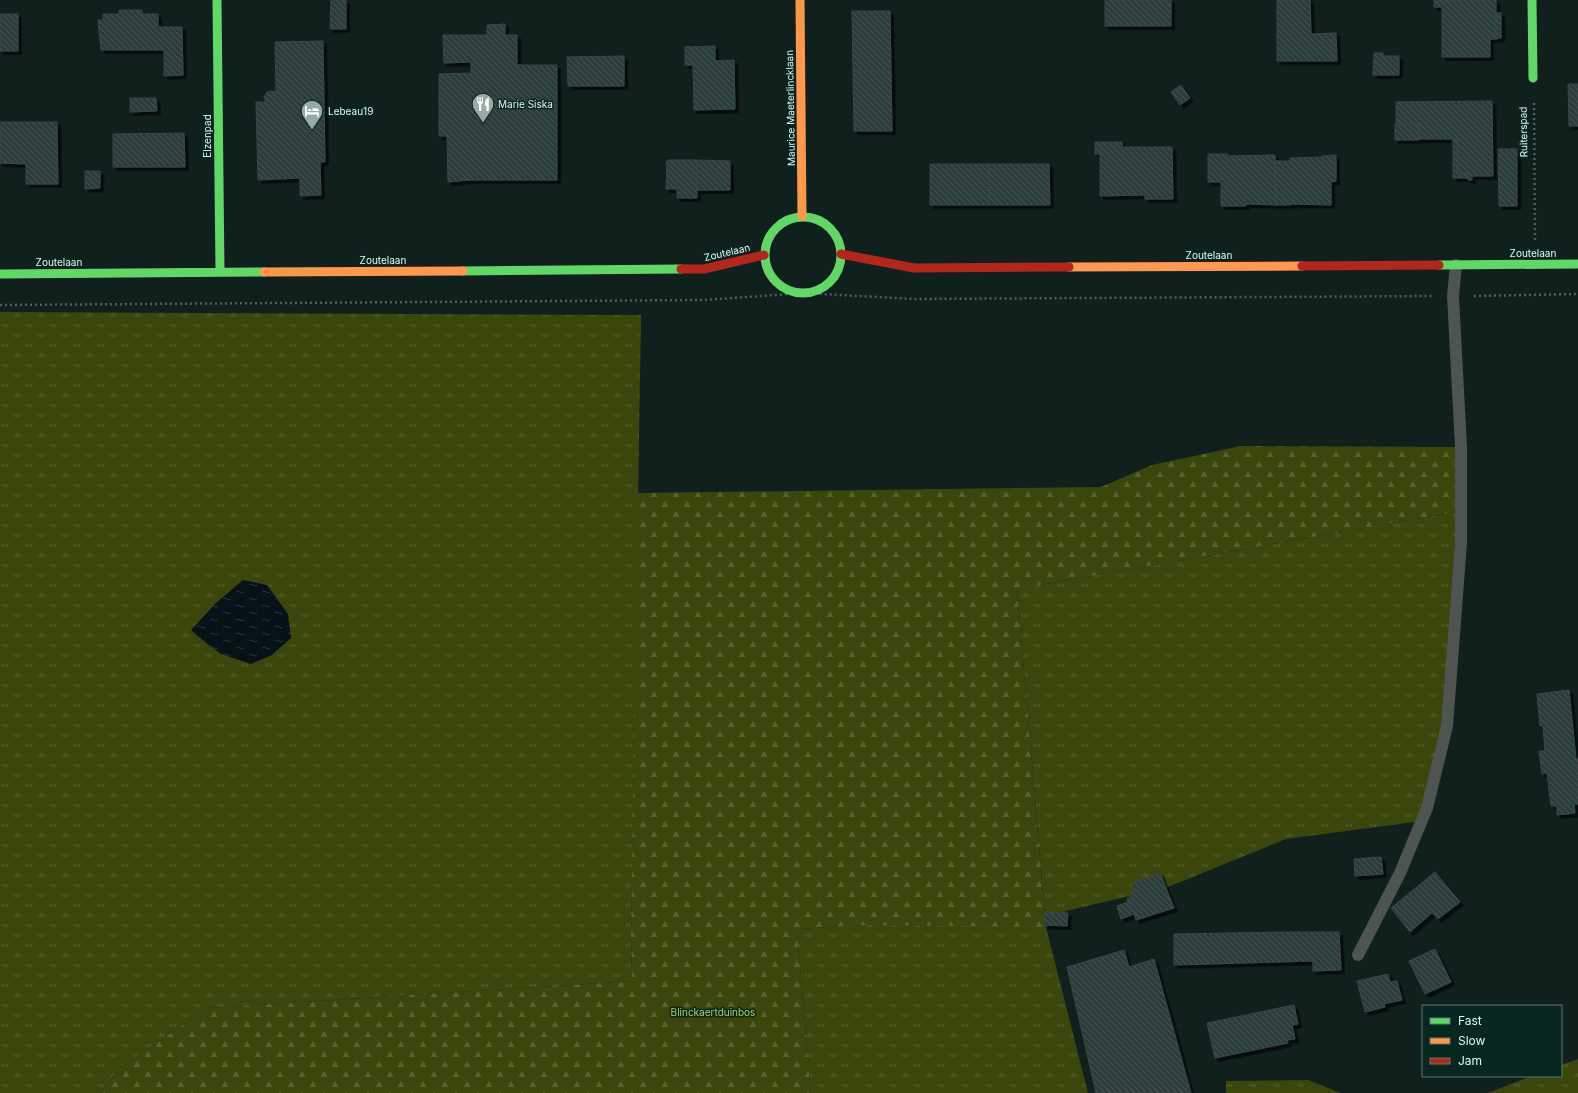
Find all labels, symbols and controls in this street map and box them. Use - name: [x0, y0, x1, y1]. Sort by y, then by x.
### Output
- street label: Maurice Maeterlincklaan: [783, 50, 797, 166]
- restaurant icon: Marie Siska: [470, 91, 496, 124]
- hotel icon: Lebeau19: [299, 98, 325, 131]
- place label: Marie Siska: [498, 98, 553, 110]
- place label: Lebeau19: [328, 105, 373, 117]
- street label: Ruiterspad: [1517, 107, 1529, 157]
- street label: Elzenpad: [201, 114, 213, 158]
- street label: Zoutelaan: [703, 241, 751, 263]
- street label: Zoutelaan: [1510, 247, 1556, 259]
- street label: Zoutelaan: [1186, 249, 1232, 261]
- street label: Zoutelaan: [360, 254, 406, 266]
- street label: Zoutelaan: [36, 256, 82, 268]
- legend: [1422, 1005, 1562, 1077]
- park label: Blinckaertduinbos: [671, 1006, 755, 1018]
- text: Fast: [1458, 1013, 1482, 1028]
- text: Slow: [1458, 1033, 1486, 1048]
- text: Jam: [1458, 1053, 1482, 1068]

